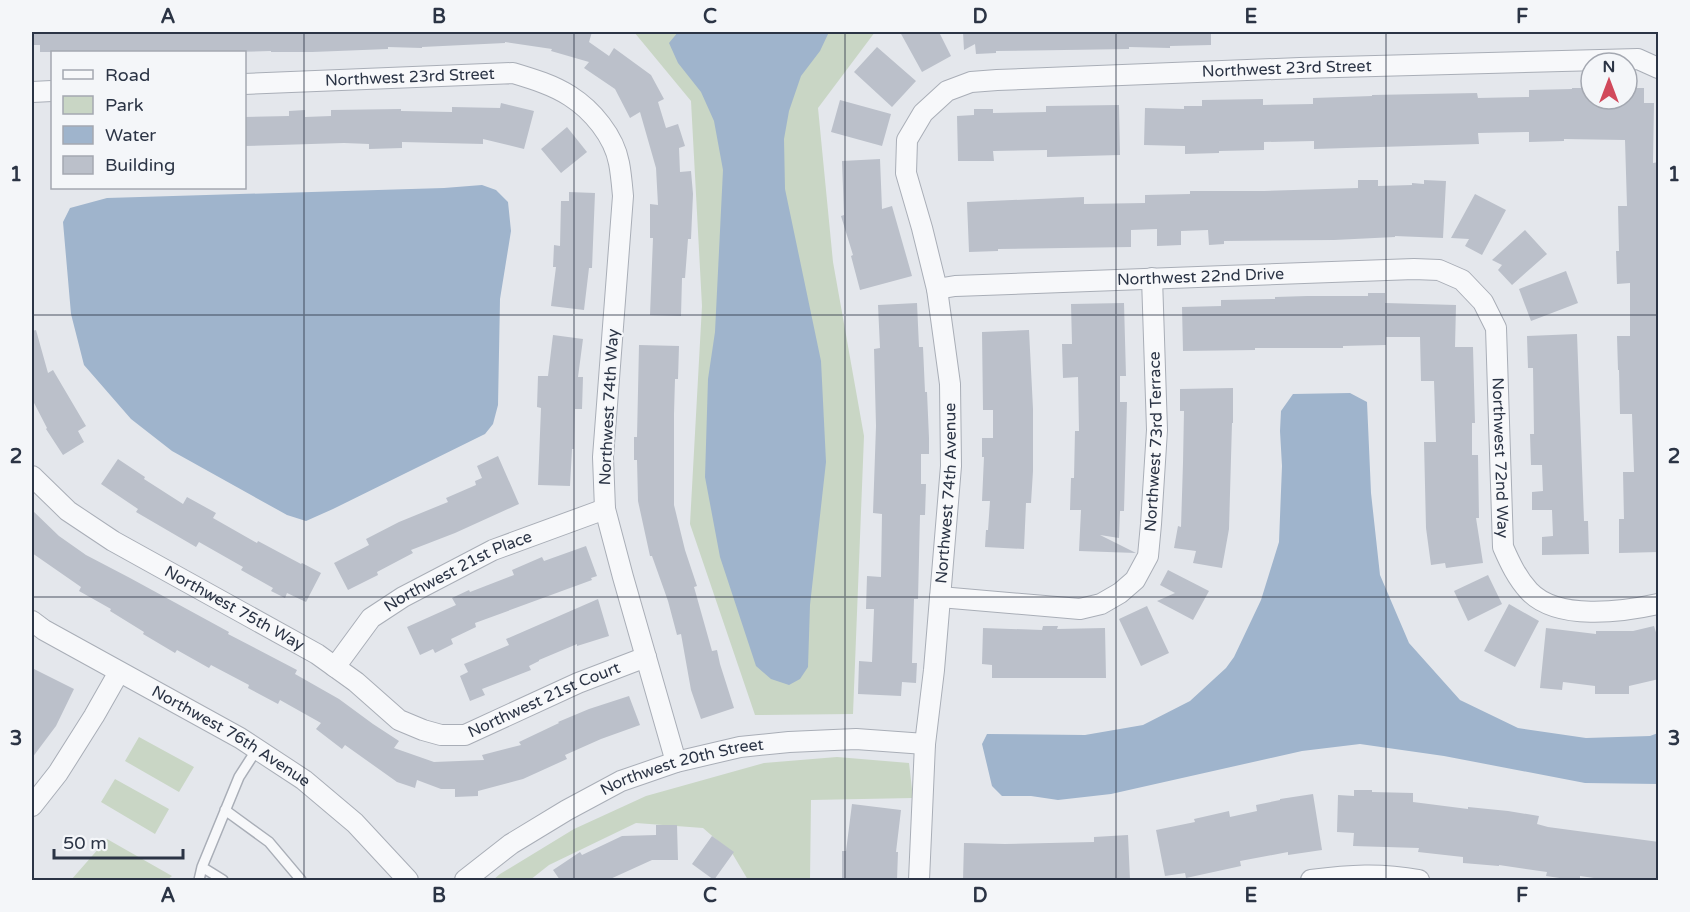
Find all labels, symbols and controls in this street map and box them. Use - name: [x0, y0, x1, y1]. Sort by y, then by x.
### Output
- text: A: [161, 5, 176, 29]
- text: B: [432, 5, 446, 29]
- text: C: [703, 5, 717, 29]
- text: D: [972, 5, 988, 29]
- text: E: [1245, 5, 1258, 29]
- text: F: [1516, 5, 1528, 29]
- legend: [51, 51, 246, 189]
- north arrow: [1579, 51, 1639, 111]
- street label: Northwest 23rd Street: [1201, 56, 1372, 82]
- text: N: [1603, 57, 1615, 77]
- text: Road: [105, 64, 150, 86]
- street label: Northwest 23rd Street: [325, 64, 495, 91]
- text: Park: [105, 94, 144, 116]
- text: Water: [105, 124, 156, 146]
- text: Building: [105, 154, 175, 176]
- text: 1: [10, 163, 22, 187]
- text: 1: [1668, 163, 1680, 187]
- street label: Northwest 22nd Drive: [1117, 264, 1285, 290]
- street label: Northwest 74th Way: [595, 328, 623, 486]
- street label: Northwest 73rd Terrace: [1140, 351, 1167, 533]
- street label: Northwest 72nd Way: [1488, 377, 1513, 539]
- street label: Northwest 74th Avenue: [931, 403, 961, 584]
- text: 2: [10, 445, 22, 469]
- text: 2: [1668, 445, 1680, 469]
- street label: Northwest 21st Place: [380, 527, 535, 617]
- street label: Northwest 75th Way: [161, 561, 308, 655]
- street label: Northwest 21st Court: [465, 658, 623, 742]
- street label: Northwest 76th Avenue: [148, 681, 314, 791]
- text: 3: [10, 727, 22, 751]
- text: 3: [1668, 727, 1680, 751]
- street label: Northwest 20th Street: [597, 735, 765, 800]
- scale bar: [54, 822, 183, 860]
- text: 50 m: [63, 832, 107, 854]
- text: A: [161, 884, 176, 908]
- text: B: [432, 884, 446, 908]
- text: C: [703, 884, 717, 908]
- text: D: [972, 884, 988, 908]
- text: E: [1245, 884, 1258, 908]
- text: F: [1516, 884, 1528, 908]

